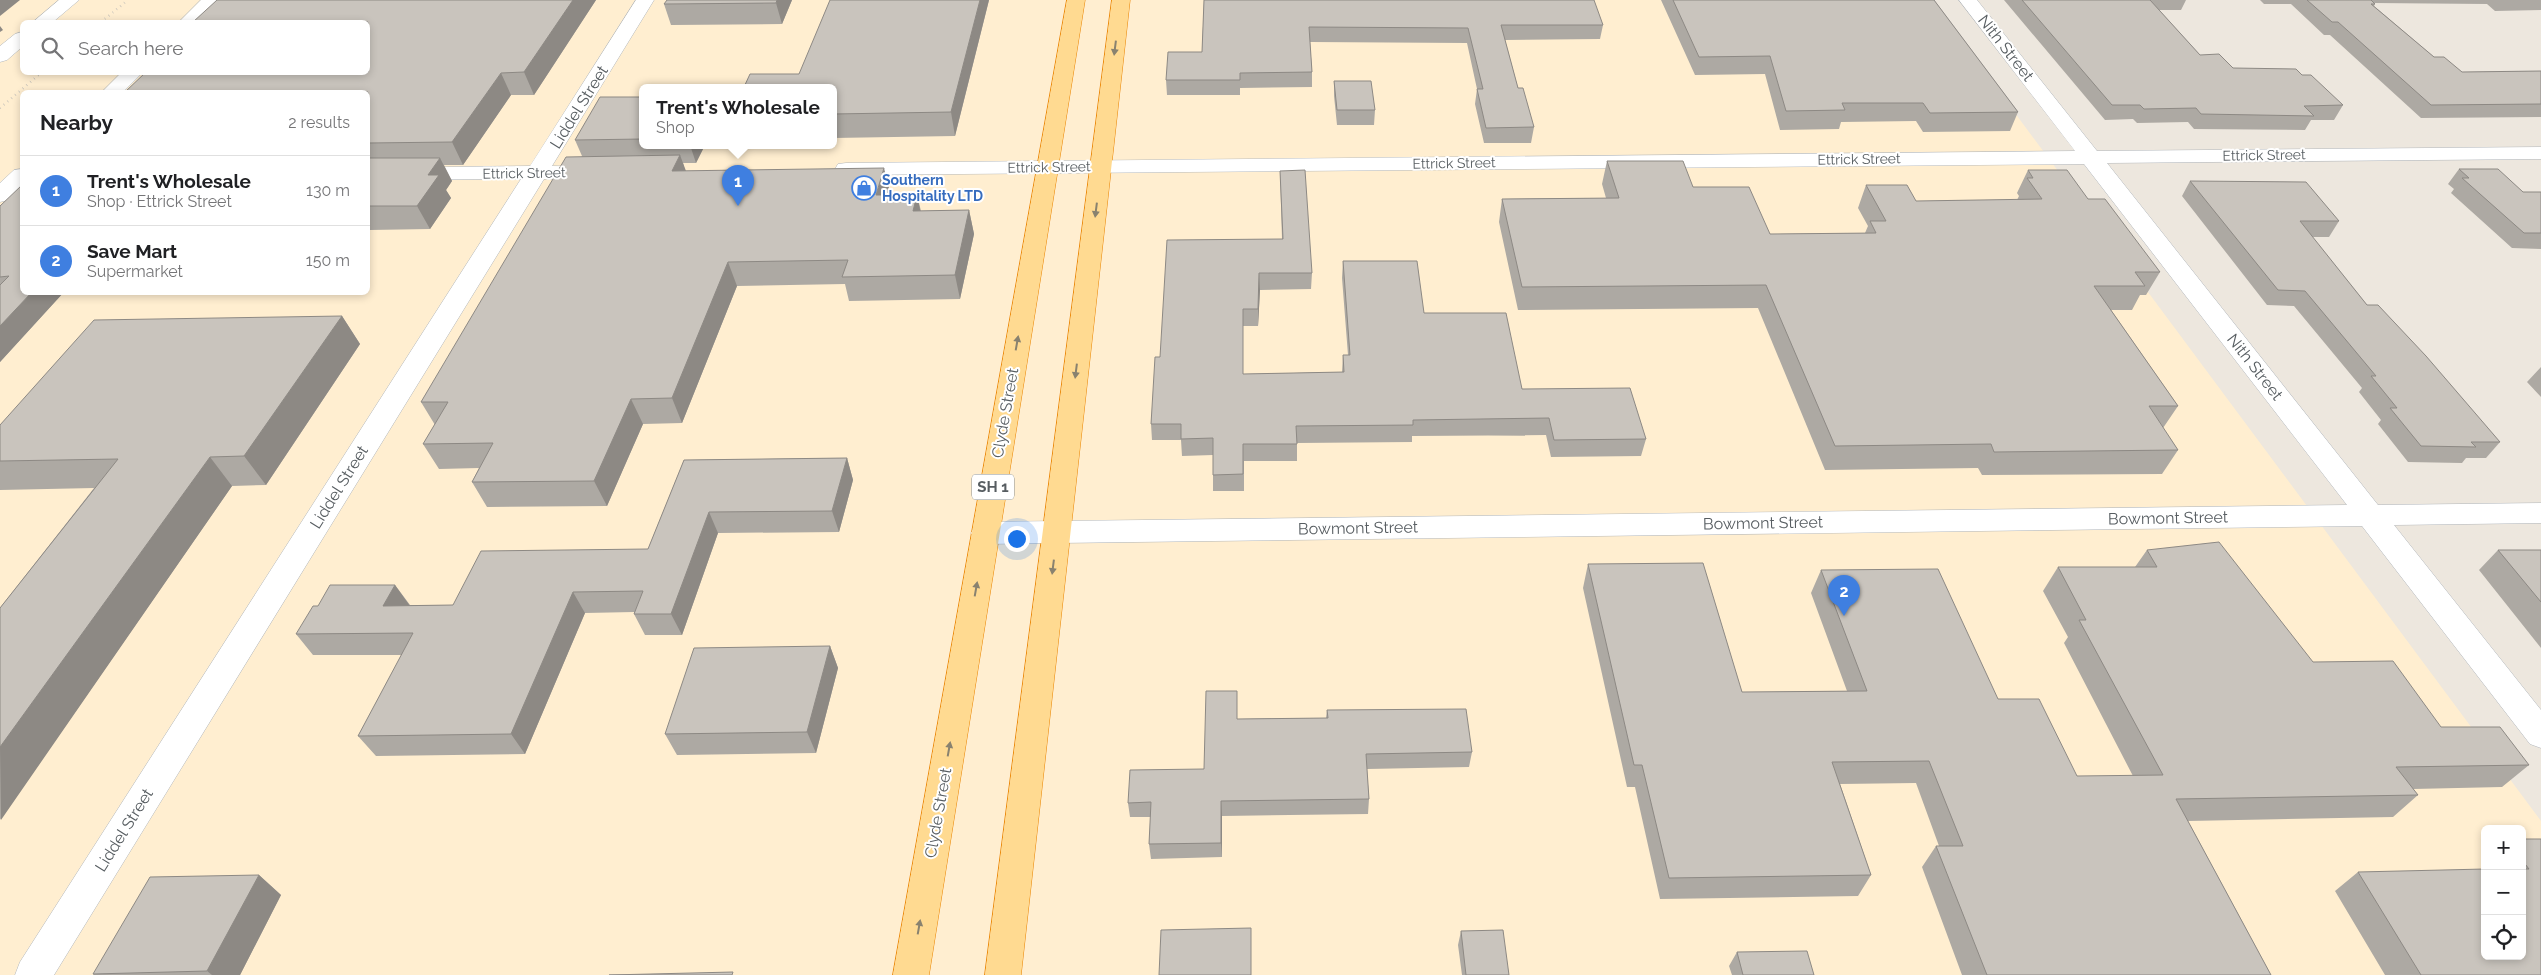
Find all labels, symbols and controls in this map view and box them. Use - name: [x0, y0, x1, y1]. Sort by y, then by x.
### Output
- street label: Nith Street: [1974, 11, 2038, 85]
- search box: [20, 20, 370, 75]
- icon: search: [38, 34, 66, 62]
- text: Search here: [78, 37, 184, 59]
- one-way arrow: [1111, 41, 1119, 57]
- street label: Liddel Street: [546, 61, 612, 152]
- popup: [639, 84, 837, 149]
- text: Trent's Wholesale: [656, 96, 820, 118]
- text: Nearby: [40, 110, 113, 135]
- text: 2 results: [288, 113, 350, 132]
- text: Shop: [656, 118, 695, 137]
- street label: Ettrick Street: [2222, 146, 2306, 164]
- street label: Ettrick Street: [1817, 150, 1901, 168]
- street label: Ettrick Street: [1412, 154, 1496, 172]
- street label: Ettrick Street: [1007, 158, 1091, 176]
- street label: Ettrick Street: [482, 164, 566, 182]
- pin: 1: [722, 165, 754, 206]
- text: Trent's Wholesale: [87, 170, 251, 192]
- place label: Southern Hospitality LTD: [882, 172, 983, 204]
- shop icon: Southern Hospitality LTD: [851, 175, 877, 201]
- text: 1: [52, 181, 60, 200]
- text: 130 m: [306, 181, 350, 200]
- text: Shop · Ettrick Street: [87, 192, 232, 211]
- one-way arrow: [1092, 202, 1100, 218]
- text: Save Mart: [87, 240, 177, 262]
- text: 2: [51, 251, 61, 270]
- text: 150 m: [306, 251, 350, 270]
- text: Supermarket: [87, 262, 183, 281]
- street label: Nith Street: [2223, 330, 2287, 404]
- one-way arrow: [1014, 334, 1022, 350]
- one-way arrow: [1072, 363, 1080, 379]
- street label: Clyde Street: [988, 366, 1022, 460]
- street label: Liddel Street: [306, 441, 372, 532]
- road number: SH 1: [972, 474, 1014, 500]
- street label: Bowmont Street: [2108, 507, 2229, 529]
- street label: Bowmont Street: [1703, 512, 1824, 534]
- street label: Bowmont Street: [1298, 517, 1419, 539]
- your location: [1004, 526, 1030, 552]
- one-way arrow: [1048, 559, 1056, 575]
- pin: 2: [1828, 575, 1860, 616]
- one-way arrow: [972, 581, 980, 597]
- one-way arrow: [945, 741, 953, 757]
- street label: Clyde Street: [921, 766, 955, 860]
- street label: Liddel Street: [91, 784, 157, 875]
- map controls: [2481, 825, 2526, 960]
- button: +: [2481, 825, 2526, 870]
- button: −: [2481, 870, 2526, 915]
- button: locate: [2481, 915, 2526, 960]
- one-way arrow: [915, 919, 923, 935]

